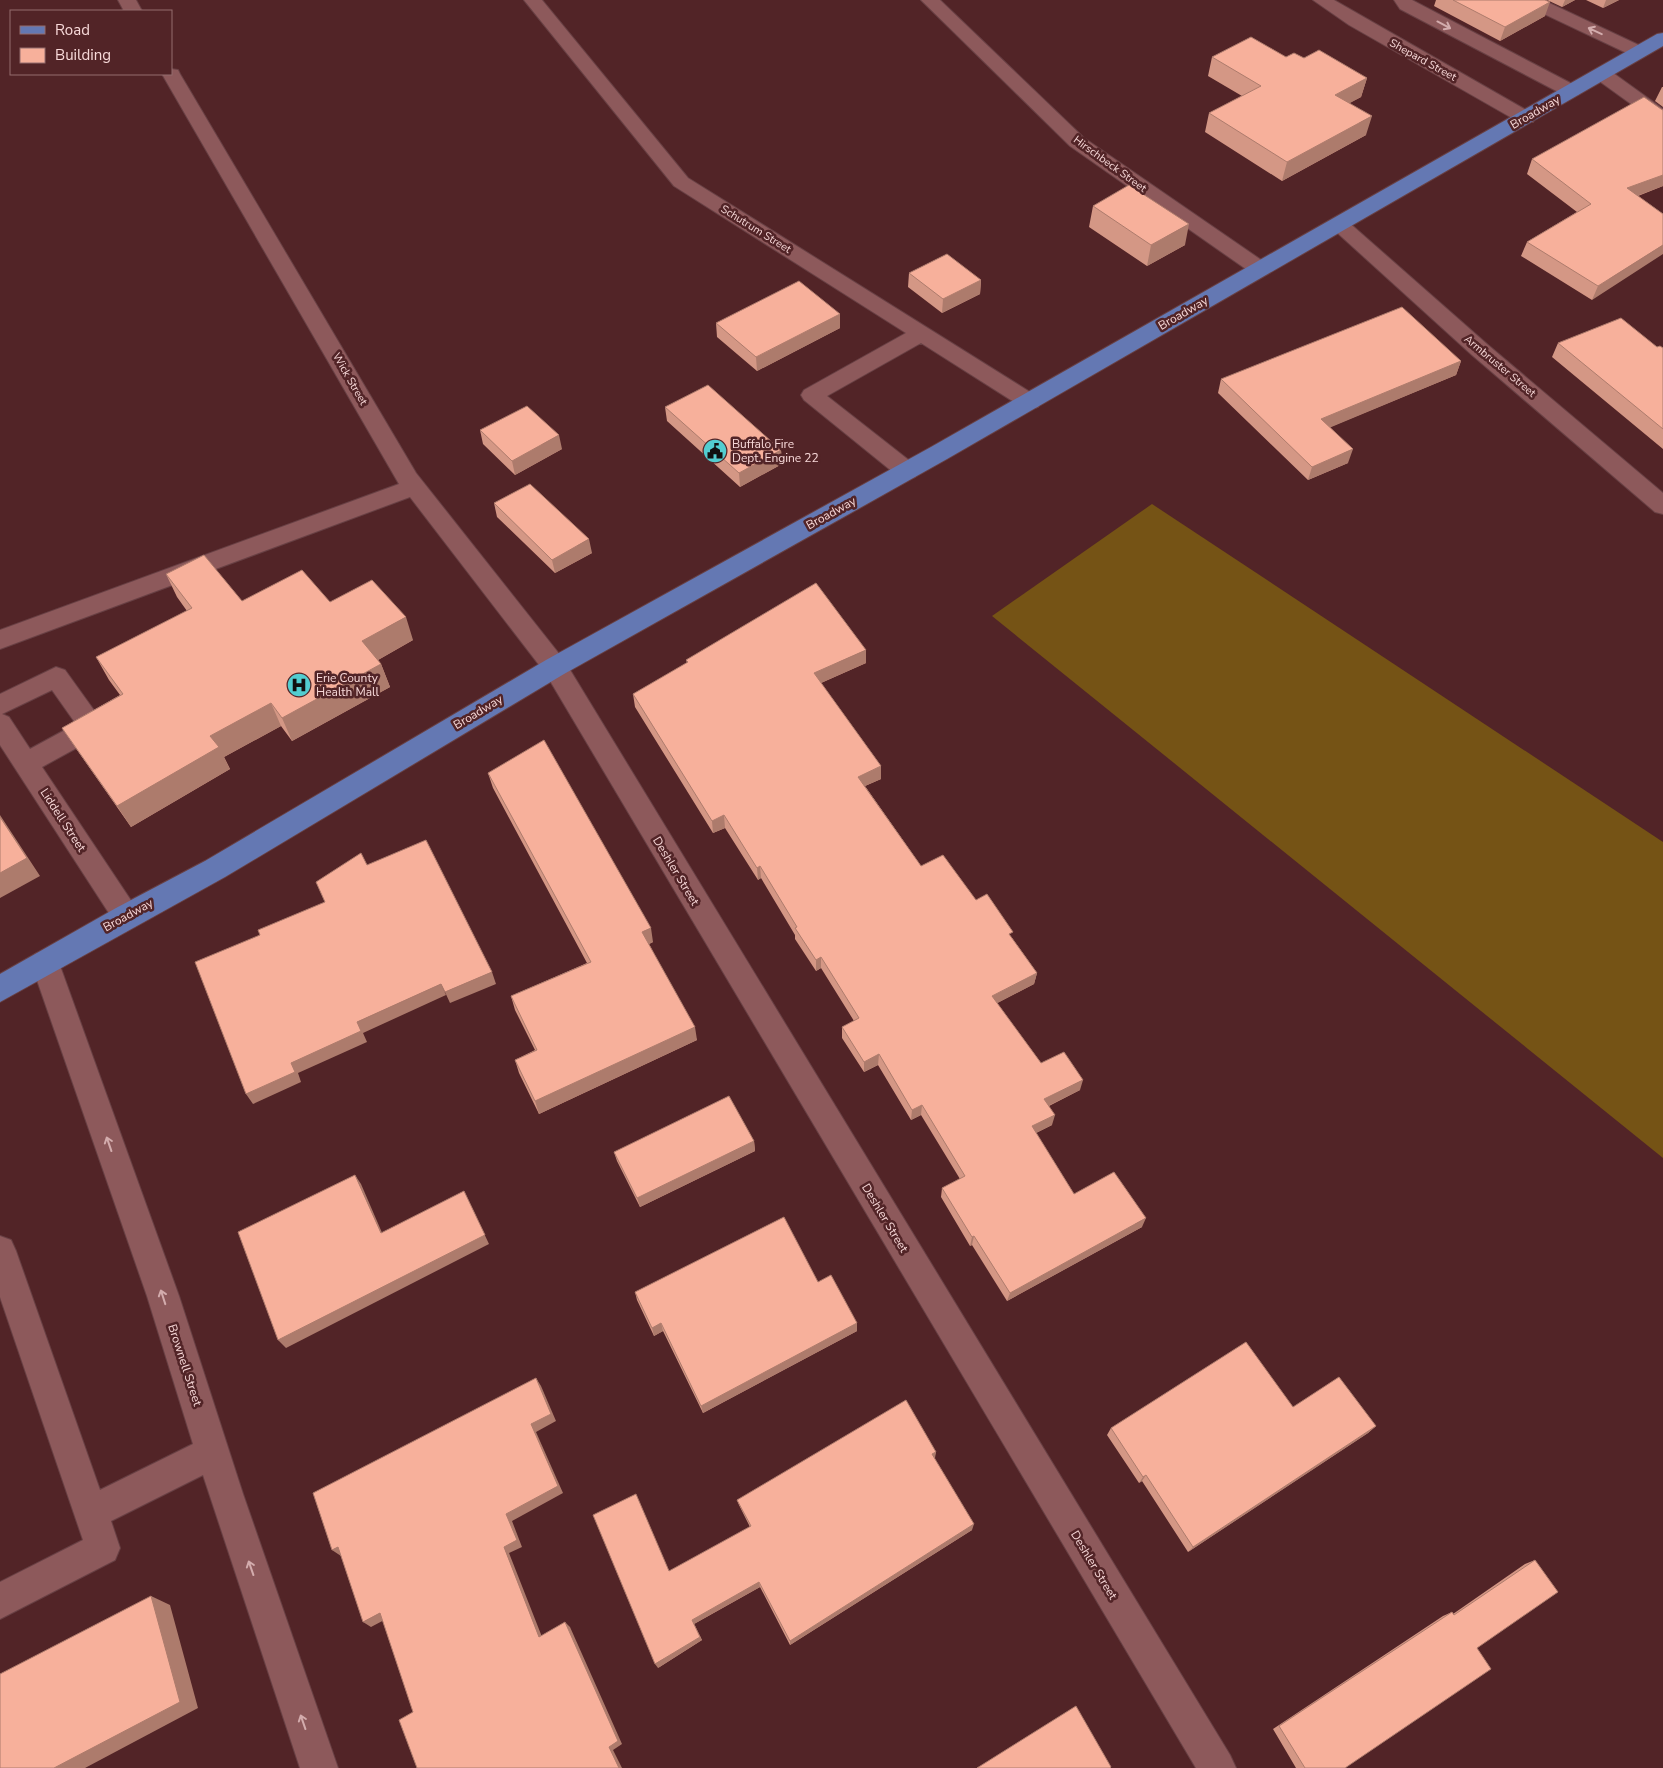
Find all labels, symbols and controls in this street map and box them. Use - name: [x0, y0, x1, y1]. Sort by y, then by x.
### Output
- legend: [10, 10, 172, 75]
- text: Road: [55, 20, 90, 40]
- one-way arrow: [1436, 21, 1451, 30]
- one-way arrow: [1588, 26, 1603, 35]
- street label: Shepard Street: [1387, 35, 1459, 85]
- text: Building: [55, 45, 111, 65]
- street label: Broadway: [1507, 91, 1563, 133]
- street label: Hirschbeck Street: [1070, 132, 1150, 196]
- street label: Schutrum Street: [718, 201, 794, 257]
- street label: Broadway: [1155, 292, 1211, 334]
- street label: Armbruster Street: [1461, 331, 1539, 401]
- street label: Wick Street: [329, 350, 371, 408]
- place label: Buffalo Fire Dept. Engine 22: [732, 436, 819, 466]
- public building icon: Buffalo Fire Dept. Engine 22: [702, 438, 728, 464]
- street label: Broadway: [803, 492, 860, 533]
- place label: Erie County Health Mall: [316, 670, 380, 700]
- hospital icon: Erie County Health Mall: [286, 672, 312, 698]
- street label: Broadway: [450, 691, 506, 733]
- street label: Liddell Street: [37, 785, 90, 855]
- street label: Deshler Street: [649, 834, 703, 909]
- street label: Broadway: [100, 894, 157, 935]
- one-way arrow: [104, 1136, 113, 1152]
- street label: Deshler Street: [858, 1181, 912, 1256]
- one-way arrow: [158, 1290, 167, 1305]
- street label: Brownell Street: [164, 1322, 206, 1409]
- street label: Deshler Street: [1067, 1528, 1121, 1603]
- one-way arrow: [246, 1561, 255, 1576]
- one-way arrow: [298, 1715, 307, 1730]

